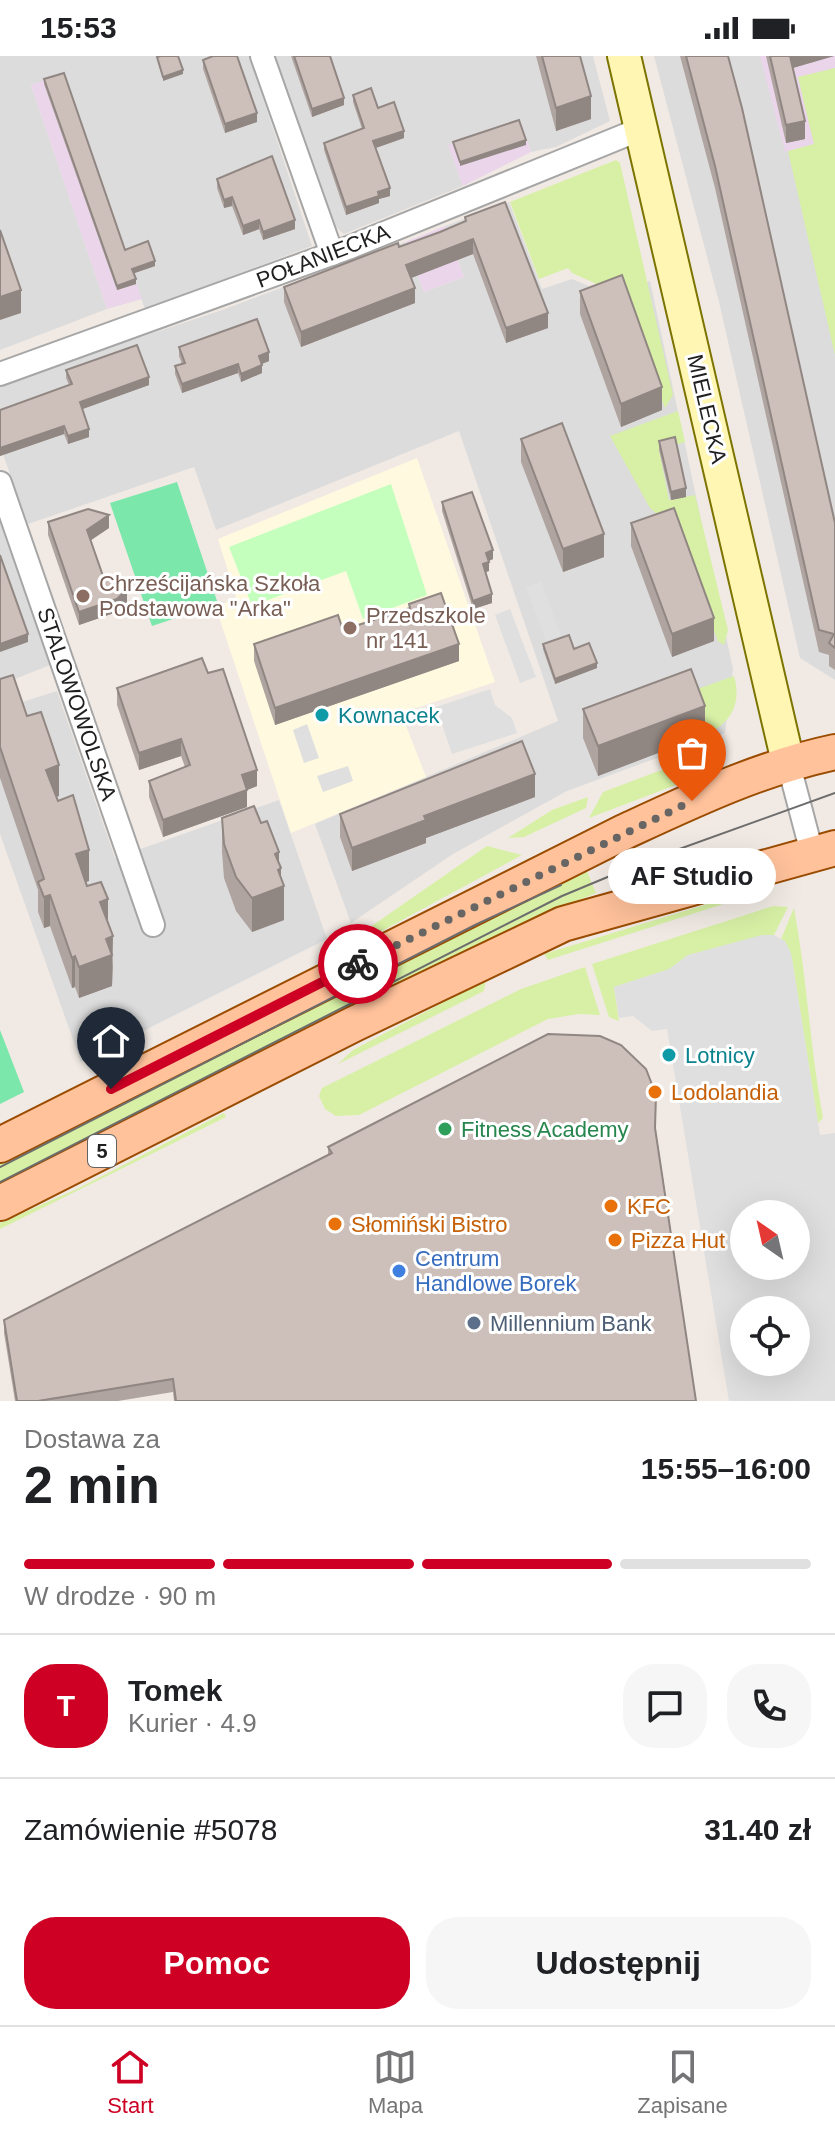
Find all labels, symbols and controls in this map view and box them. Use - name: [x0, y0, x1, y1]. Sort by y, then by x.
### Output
- text: 15:53: [40, 11, 117, 44]
- street label: POŁANIECKA: [253, 219, 393, 293]
- street label: MIELECKA: [682, 352, 732, 466]
- place label: Chrześcijańska Szkoła Podstawowa "Arka": [99, 571, 321, 621]
- marker: Chrześcijańska Szkoła Podstawowa "Arka": [74, 587, 92, 605]
- place label: Przedszkole nr 141: [366, 603, 486, 653]
- street label: STALOWOWOLSKA: [32, 604, 122, 804]
- marker: Przedszkole nr 141: [341, 619, 359, 637]
- place label: Kownacek: [338, 703, 441, 728]
- marker: Kownacek: [313, 706, 331, 724]
- pin: [658, 719, 726, 801]
- icon: bag: [670, 731, 714, 775]
- callout: AF Studio: [608, 849, 776, 905]
- text: AF Studio: [631, 861, 753, 891]
- courier: [318, 924, 398, 1004]
- icon: bike: [336, 942, 380, 986]
- pin: [77, 1007, 145, 1089]
- icon: home: [89, 1019, 133, 1063]
- place label: Lotnicy: [685, 1043, 755, 1068]
- marker: Lotnicy: [660, 1046, 678, 1064]
- place label: Lodolandia: [671, 1080, 779, 1105]
- marker: Lodolandia: [646, 1083, 664, 1101]
- place label: Fitness Academy: [461, 1117, 629, 1142]
- marker: Fitness Academy: [436, 1120, 454, 1138]
- road number: 5: [88, 1135, 116, 1167]
- place label: KFC: [627, 1194, 671, 1219]
- marker: KFC: [602, 1197, 620, 1215]
- north arrow: [730, 1200, 810, 1280]
- map controls: [730, 1200, 810, 1376]
- place label: Słomiński Bistro: [351, 1212, 507, 1237]
- marker: Słomiński Bistro: [326, 1215, 344, 1233]
- place label: Pizza Hut: [631, 1228, 725, 1253]
- marker: Pizza Hut: [606, 1231, 624, 1249]
- place label: Centrum Handlowe Borek: [415, 1246, 577, 1296]
- marker: Centrum Handlowe Borek: [390, 1262, 408, 1280]
- button: locate: [730, 1296, 810, 1376]
- place label: Millennium Bank: [490, 1311, 652, 1336]
- marker: Millennium Bank: [465, 1314, 483, 1332]
- text: Dostawa za: [24, 1424, 160, 1454]
- text: 15:55–16:00: [641, 1452, 811, 1485]
- text: 2 min: [24, 1456, 160, 1514]
- text: W drodze · 90 m: [24, 1581, 216, 1611]
- button: chat: [623, 1664, 707, 1748]
- button: phone: [727, 1664, 811, 1748]
- text: Tomek: [128, 1674, 222, 1707]
- text: T: [57, 1689, 75, 1722]
- text: Kurier · 4.9: [128, 1708, 257, 1738]
- text: Zamówienie #5078: [24, 1813, 278, 1846]
- text: 31.40 zł: [704, 1813, 811, 1846]
- button: Pomoc: [24, 1917, 410, 2009]
- button: Udostępnij: [426, 1917, 811, 2009]
- tab: Start: [107, 2045, 154, 2119]
- tab: Mapa: [368, 2045, 423, 2119]
- tab: Zapisane: [637, 2045, 728, 2119]

